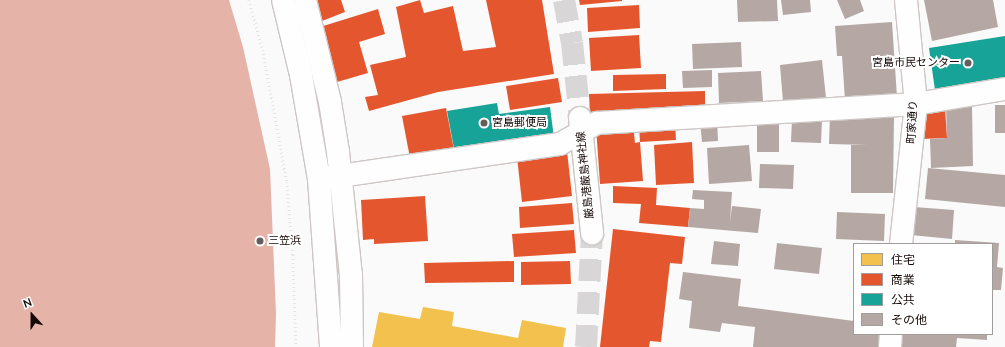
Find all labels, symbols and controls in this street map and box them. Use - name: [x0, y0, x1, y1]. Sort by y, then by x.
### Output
- place label: 宮島市民センター: [872, 56, 960, 70]
- marker: 宮島市民センター: [963, 58, 973, 68]
- street label: 町家通り: [905, 100, 921, 144]
- place label: 宮島郵便局: [492, 116, 547, 130]
- marker: 宮島郵便局: [479, 118, 489, 128]
- street label: 厳島港厳島神社線: [575, 131, 597, 219]
- place label: 三笠浜: [268, 234, 301, 248]
- marker: 三笠浜: [255, 236, 265, 246]
- legend: [853, 243, 993, 335]
- text: 住宅: [891, 252, 915, 268]
- text: 商業: [891, 272, 915, 288]
- text: 公共: [891, 292, 915, 308]
- north arrow: [12, 295, 52, 335]
- text: N: [21, 295, 34, 312]
- text: その他: [891, 312, 927, 328]

